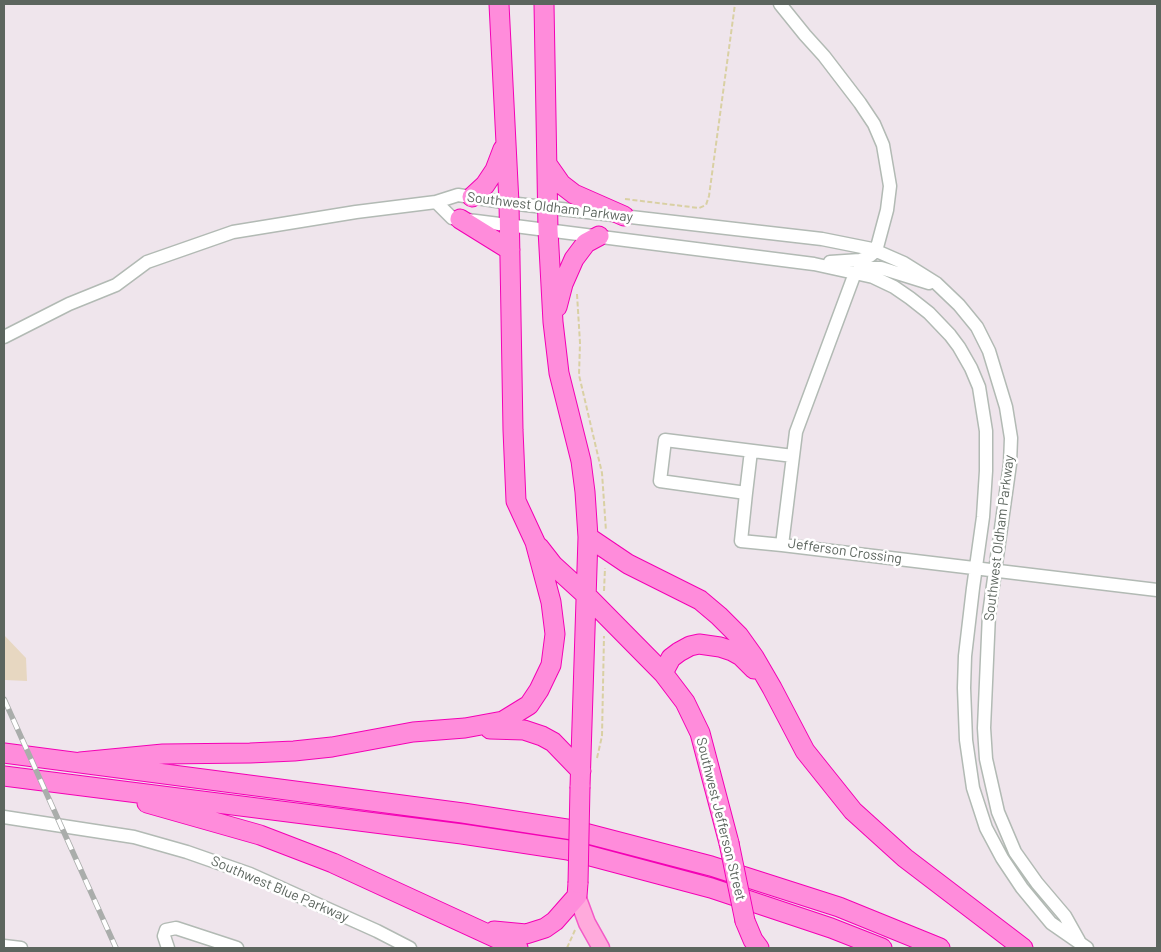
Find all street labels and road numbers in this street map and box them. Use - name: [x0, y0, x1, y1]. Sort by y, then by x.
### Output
- street label: Southwest Oldham Parkway: [466, 188, 634, 226]
- street label: Southwest Oldham Parkway: [980, 454, 1018, 622]
- street label: Jefferson Crossing: [787, 535, 903, 567]
- street label: Southwest Jefferson Street: [693, 736, 749, 902]
- street label: Southwest Blue Parkway: [208, 852, 352, 926]

